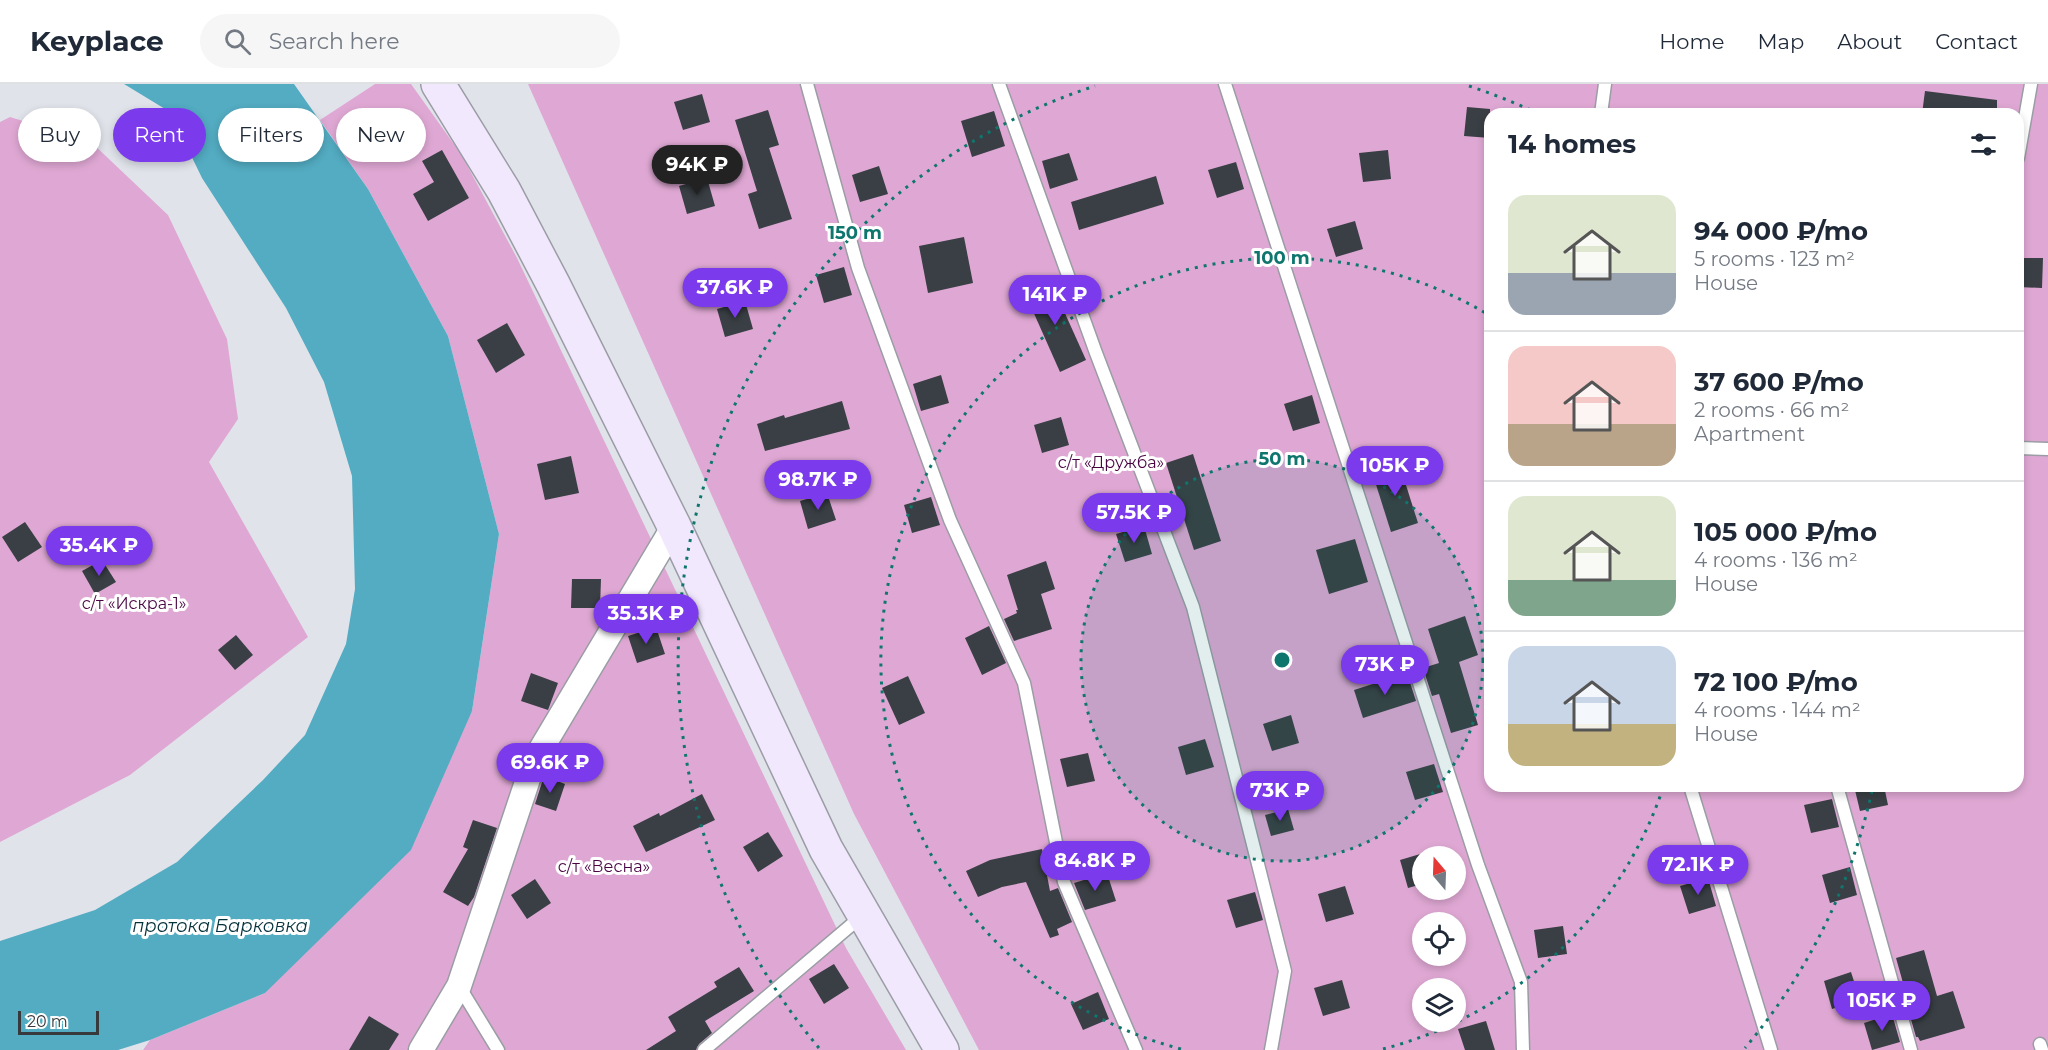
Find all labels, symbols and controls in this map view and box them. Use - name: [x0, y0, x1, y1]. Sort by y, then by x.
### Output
- search box: [200, 14, 620, 68]
- text: Keyplace: [30, 24, 164, 58]
- icon: search: [221, 25, 254, 58]
- text: Search here: [269, 28, 400, 55]
- text: Home: [1659, 29, 1724, 54]
- text: Map: [1757, 29, 1804, 54]
- text: About: [1837, 29, 1902, 54]
- text: Contact: [1935, 29, 2018, 54]
- chip: Buy: [18, 108, 101, 162]
- chip: Rent: [113, 108, 206, 162]
- chip: Filters: [218, 108, 324, 162]
- chip: New: [336, 108, 426, 162]
- text: 14 homes: [1508, 128, 1636, 160]
- icon: filters: [1967, 128, 2000, 161]
- pin: 94K ₽: [655, 145, 739, 196]
- text: 94K ₽: [666, 152, 728, 176]
- text: 94 000 ₽/mo: [1694, 215, 1868, 247]
- icon: home: [1556, 219, 1628, 291]
- text: 150 m: [828, 222, 882, 244]
- text: 100 m: [1254, 247, 1310, 269]
- text: 5 rooms · 123 m²: [1694, 247, 1855, 271]
- pin: 37.6K ₽: [680, 268, 790, 319]
- text: House: [1694, 271, 1758, 295]
- text: 37.6K ₽: [697, 275, 773, 299]
- pin: 141K ₽: [1006, 275, 1104, 326]
- text: 141K ₽: [1023, 282, 1087, 306]
- text: 37 600 ₽/mo: [1694, 366, 1864, 398]
- icon: home: [1556, 370, 1628, 442]
- text: 2 rooms · 66 m²: [1694, 398, 1849, 422]
- text: Apartment: [1694, 422, 1805, 446]
- pin: 105K ₽: [1346, 446, 1444, 497]
- text: 50 m: [1259, 448, 1305, 470]
- park label: с/т «Дружба»: [1058, 453, 1164, 472]
- text: 105K ₽: [1360, 453, 1430, 477]
- pin: 98.7K ₽: [763, 460, 873, 511]
- text: 98.7K ₽: [778, 467, 858, 491]
- pin: 57.5K ₽: [1079, 493, 1189, 544]
- text: 57.5K ₽: [1096, 500, 1172, 524]
- text: 105 000 ₽/mo: [1694, 516, 1877, 548]
- icon: home: [1556, 520, 1628, 592]
- pin: 35.4K ₽: [44, 526, 154, 577]
- text: 35.4K ₽: [60, 533, 138, 557]
- text: 4 rooms · 136 m²: [1694, 548, 1858, 572]
- text: House: [1694, 572, 1758, 596]
- park label: с/т «Искра-1»: [82, 594, 186, 613]
- pin: 35.3K ₽: [591, 594, 701, 645]
- text: 35.3K ₽: [608, 601, 684, 625]
- pin: 73K ₽: [1343, 645, 1427, 696]
- centre of rings: [1272, 650, 1292, 670]
- text: 73K ₽: [1355, 652, 1415, 676]
- text: 72 100 ₽/mo: [1694, 666, 1858, 698]
- icon: home: [1556, 670, 1628, 742]
- text: 4 rooms · 144 m²: [1694, 698, 1861, 722]
- text: House: [1694, 722, 1758, 746]
- pin: 69.6K ₽: [495, 743, 605, 794]
- text: 69.6K ₽: [511, 750, 589, 774]
- pin: 73K ₽: [1238, 771, 1322, 822]
- text: 73K ₽: [1250, 778, 1310, 802]
- pin: 84.8K ₽: [1040, 841, 1150, 892]
- pin: 72.1K ₽: [1643, 845, 1753, 896]
- north arrow: [1412, 846, 1466, 900]
- map controls: [1412, 846, 1466, 1032]
- text: 84.8K ₽: [1054, 848, 1136, 872]
- text: 72.1K ₽: [1661, 852, 1735, 876]
- park label: с/т «Весна»: [558, 857, 650, 876]
- button: locate: [1412, 912, 1466, 966]
- water label: протока Барковка: [132, 915, 308, 937]
- button: layers: [1412, 978, 1466, 1032]
- pin: 105K ₽: [1833, 981, 1931, 1032]
- text: 105K ₽: [1847, 988, 1917, 1012]
- scale bar: [18, 1008, 99, 1036]
- text: 20 m: [27, 1012, 68, 1031]

